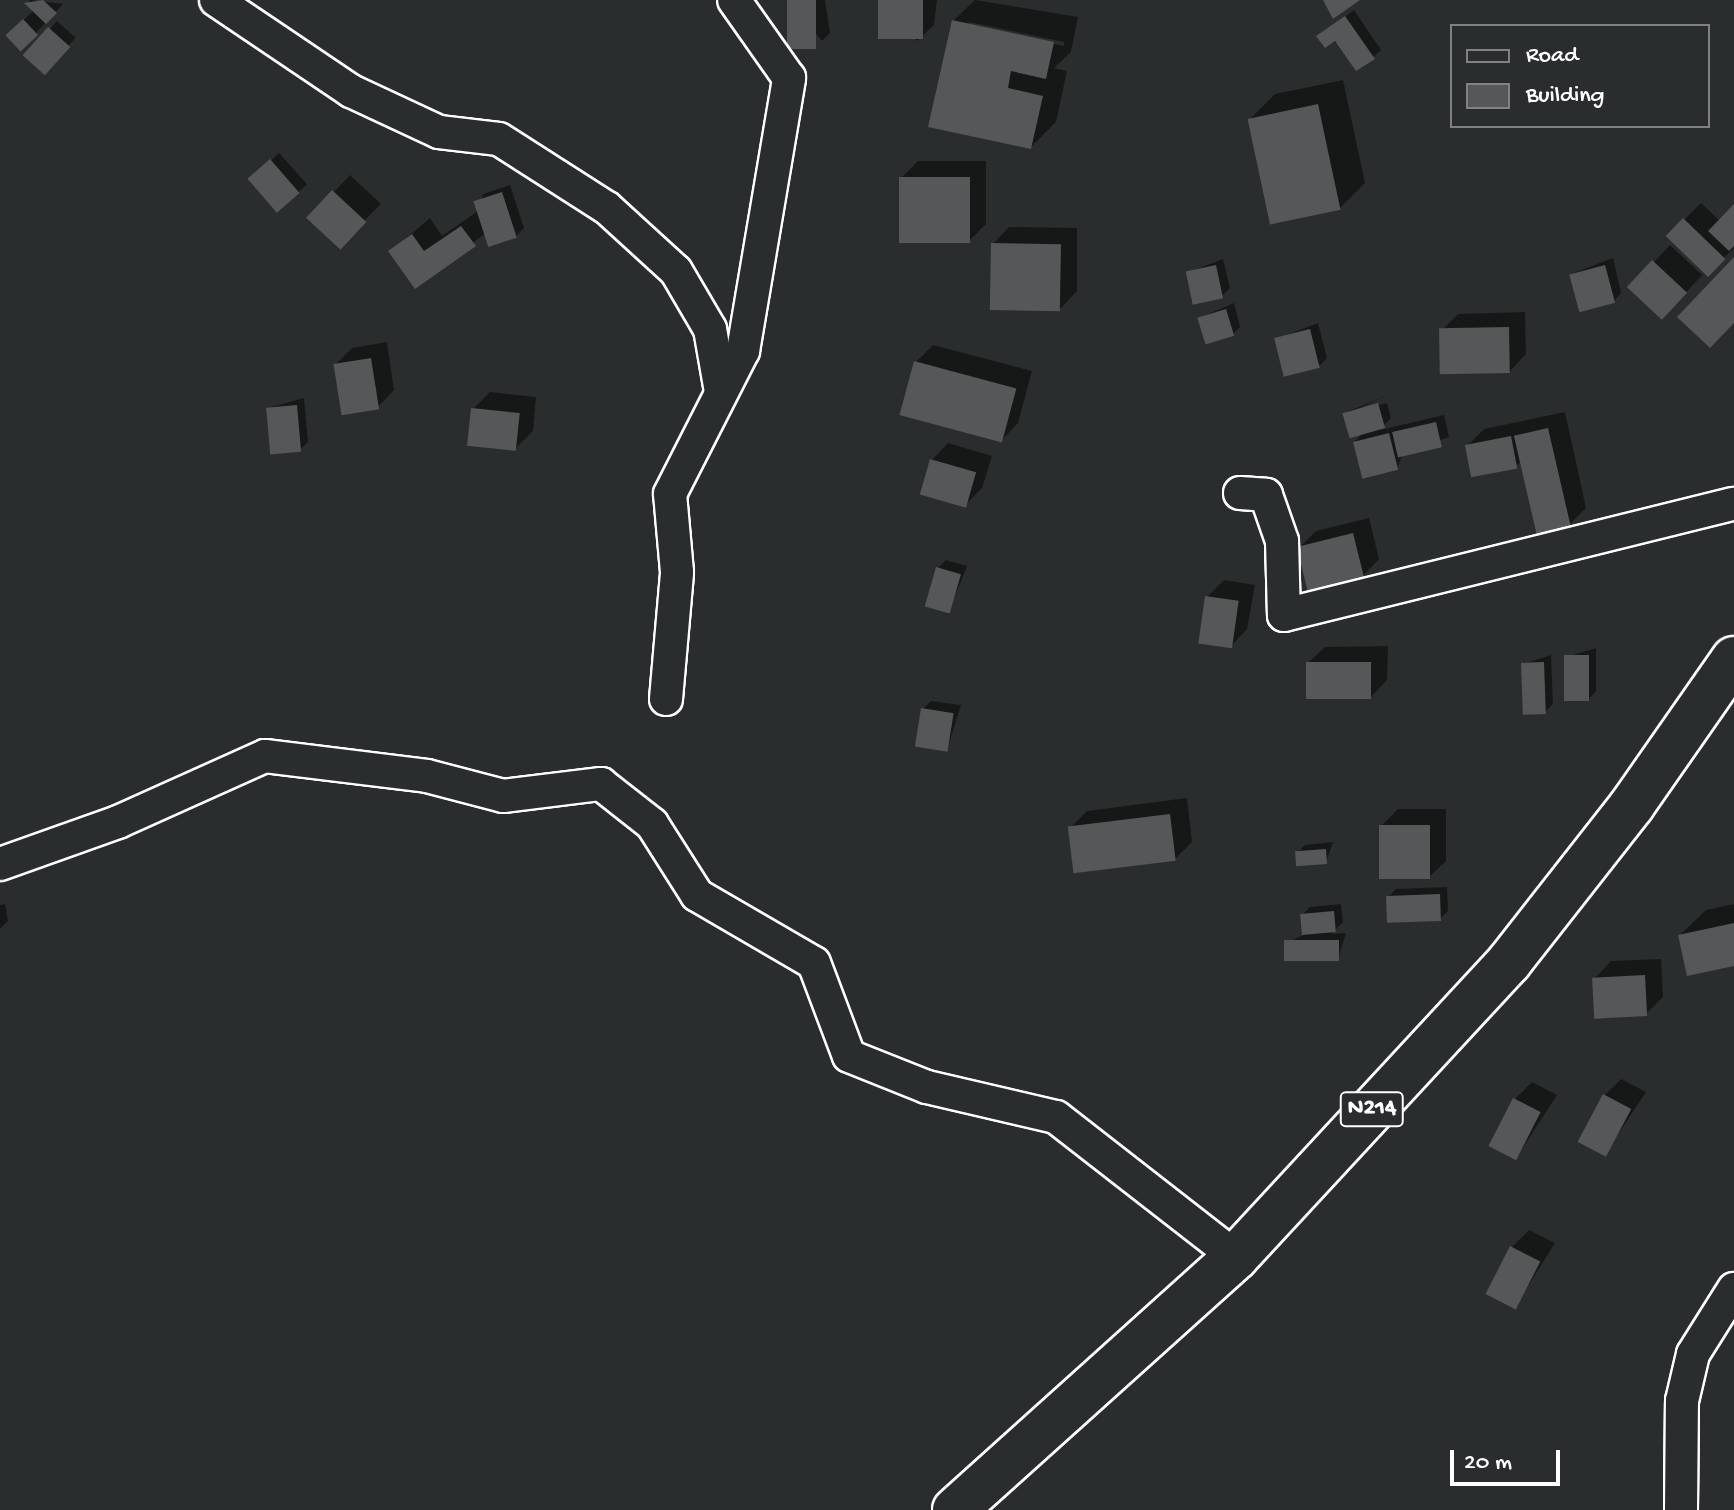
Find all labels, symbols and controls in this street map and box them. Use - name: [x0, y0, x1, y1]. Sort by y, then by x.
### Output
- legend: [1450, 24, 1710, 128]
- text: Road: [1526, 42, 1578, 71]
- text: Building: [1526, 82, 1604, 111]
- road number: N214: [1338, 1089, 1406, 1129]
- scale bar: [1454, 1434, 1564, 1484]
- text: 20 m: [1464, 1449, 1512, 1478]

